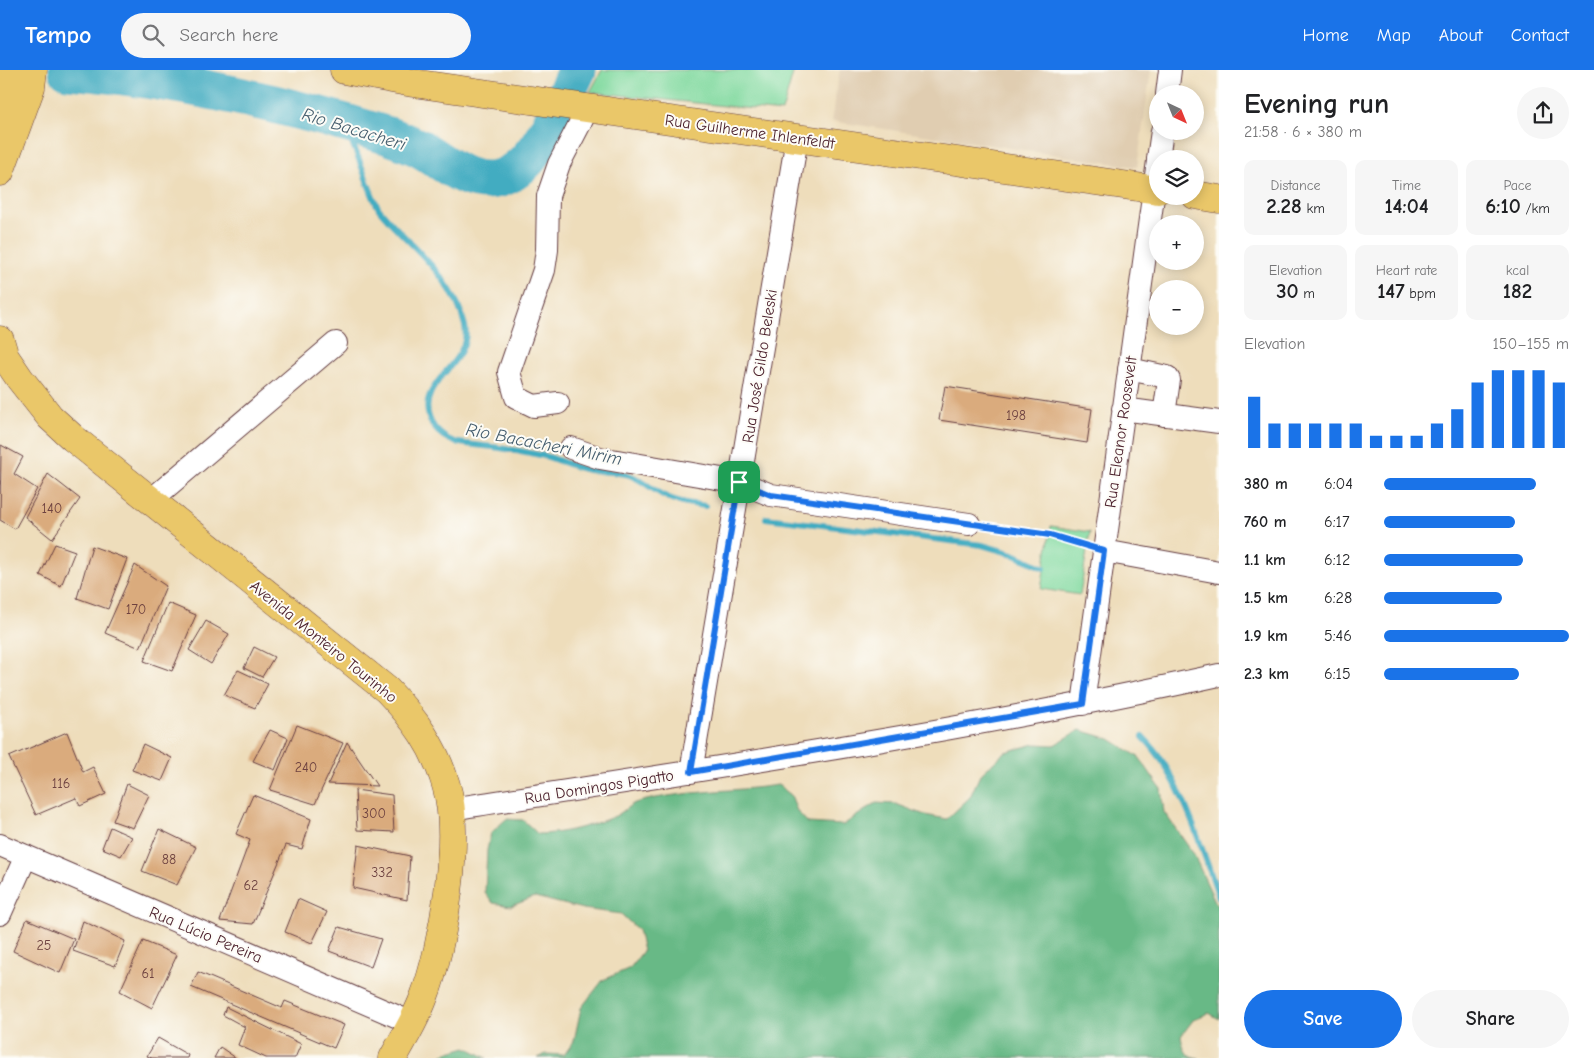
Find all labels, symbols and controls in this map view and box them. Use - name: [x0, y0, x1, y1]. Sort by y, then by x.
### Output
- search box: [121, 13, 471, 58]
- text: Tempo: [25, 21, 91, 49]
- icon: search: [139, 21, 167, 49]
- text: Search here: [179, 24, 278, 46]
- text: Home: [1302, 25, 1349, 46]
- text: Map: [1377, 25, 1411, 46]
- text: About: [1439, 25, 1483, 46]
- text: Contact: [1511, 25, 1569, 46]
- north arrow: [1149, 85, 1204, 140]
- map controls: [1149, 85, 1204, 335]
- button: share: [1517, 87, 1569, 139]
- text: Evening run: [1244, 88, 1389, 120]
- water label: Rio Bacacheri: [299, 104, 409, 155]
- street label: Rua Guilherme Ihlenfeldt: [664, 111, 836, 153]
- text: 21:58 · 6 × 380 m: [1244, 123, 1362, 141]
- button: layers: [1149, 150, 1204, 205]
- text: Distance: [1270, 177, 1321, 194]
- text: Time: [1392, 177, 1421, 194]
- text: Pace: [1503, 177, 1532, 194]
- text: 2.28: [1266, 194, 1302, 218]
- text: 14:04: [1384, 194, 1429, 218]
- text: 6:10: [1485, 194, 1521, 218]
- text: km: [1302, 200, 1325, 217]
- text: /km: [1521, 200, 1550, 217]
- button: +: [1149, 215, 1204, 270]
- text: Elevation: [1269, 262, 1322, 279]
- text: Heart rate: [1376, 262, 1437, 279]
- text: kcal: [1506, 262, 1529, 279]
- text: 30: [1276, 279, 1299, 303]
- text: 147: [1377, 279, 1405, 303]
- text: 182: [1503, 279, 1532, 303]
- button: −: [1149, 280, 1204, 335]
- text: m: [1299, 285, 1315, 302]
- text: bpm: [1405, 285, 1436, 302]
- street label: Rua José Gildo Beleski: [739, 288, 781, 444]
- text: Elevation: [1244, 335, 1305, 353]
- text: 150–155 m: [1492, 335, 1569, 353]
- street label: Rua Eleanor Roosevelt: [1101, 355, 1141, 509]
- house number: 198: [1006, 407, 1026, 424]
- water label: Rio Bacacheri Mirim: [464, 419, 624, 470]
- pin: [718, 461, 760, 503]
- icon: arrive: [725, 468, 753, 496]
- text: 380 m: [1244, 475, 1288, 493]
- text: 6:04: [1324, 475, 1353, 493]
- house number: 140: [42, 500, 62, 517]
- text: 760 m: [1244, 513, 1286, 531]
- text: 6:17: [1324, 513, 1349, 531]
- text: 1.1 km: [1244, 551, 1286, 569]
- text: 6:12: [1324, 551, 1350, 569]
- street label: Avenida Monteiro Tourinho: [246, 577, 401, 707]
- text: 1.5 km: [1244, 589, 1288, 607]
- text: 6:28: [1324, 589, 1352, 607]
- house number: 170: [126, 601, 146, 618]
- text: 1.9 km: [1244, 627, 1288, 645]
- text: 5:46: [1324, 627, 1352, 645]
- text: 2.3 km: [1244, 665, 1289, 683]
- text: 6:15: [1324, 665, 1351, 683]
- house number: 240: [295, 759, 317, 776]
- street label: Rua Domingos Pigatto: [523, 766, 675, 808]
- house number: 116: [52, 775, 70, 792]
- house number: 300: [362, 805, 386, 822]
- house number: 88: [162, 851, 176, 868]
- house number: 332: [371, 864, 393, 881]
- house number: 62: [244, 877, 258, 894]
- street label: Rua Lúcio Pereira: [147, 903, 265, 967]
- house number: 25: [37, 937, 51, 954]
- house number: 61: [141, 965, 155, 982]
- button: Save: [1244, 990, 1402, 1048]
- button: Share: [1412, 990, 1569, 1048]

